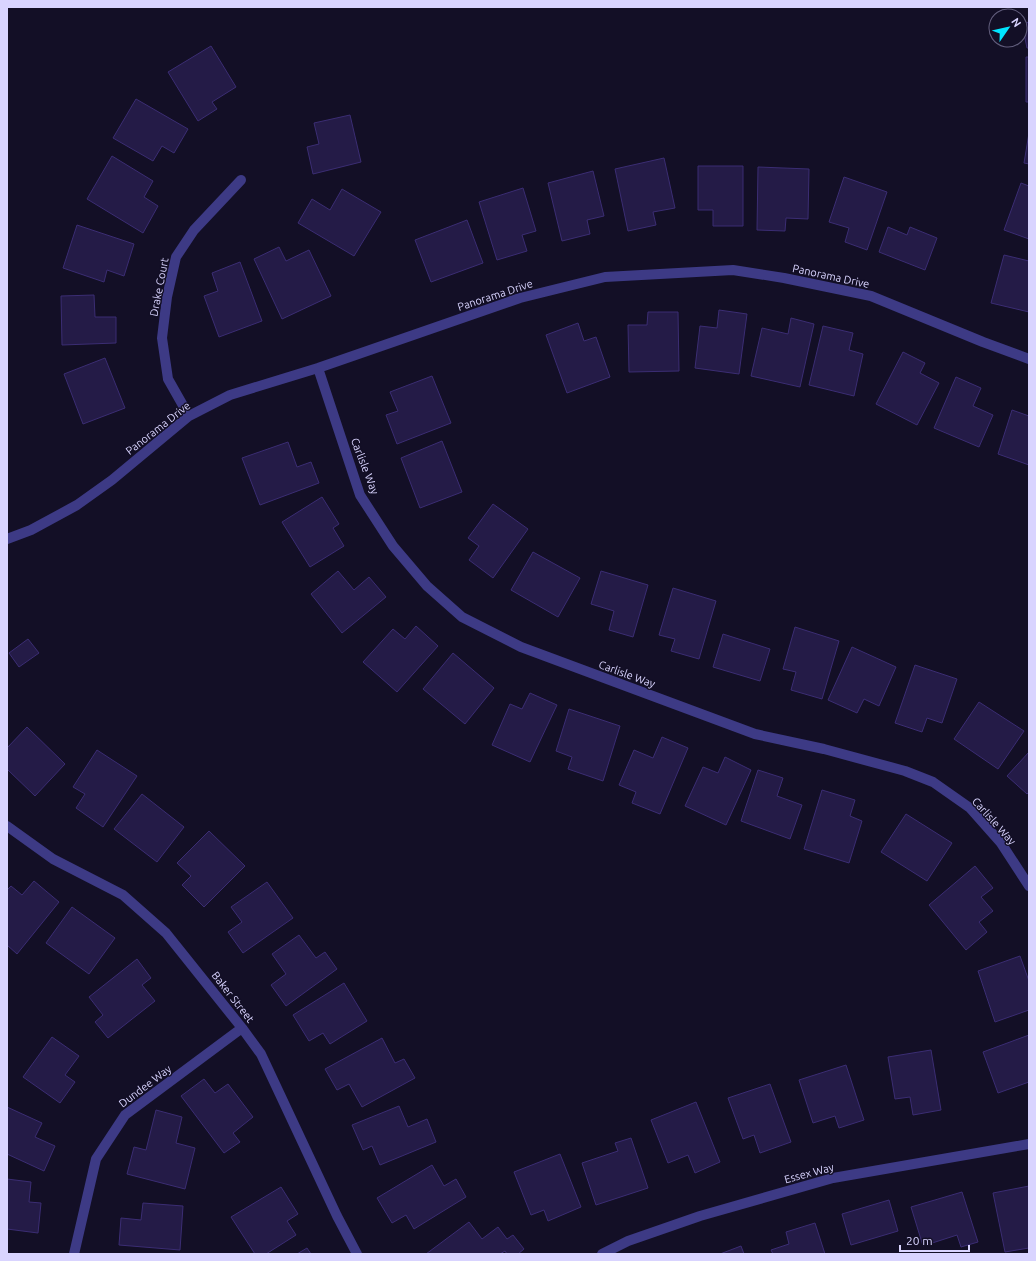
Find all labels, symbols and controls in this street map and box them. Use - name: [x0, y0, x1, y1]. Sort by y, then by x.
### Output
- north arrow: [988, 8, 1028, 48]
- text: N: [1009, 16, 1024, 29]
- street label: Drake Court: [147, 256, 171, 317]
- street label: Panorama Drive: [791, 262, 871, 290]
- street label: Panorama Drive: [456, 277, 534, 313]
- street label: Panorama Drive: [123, 399, 193, 457]
- street label: Carlisle Way: [349, 436, 381, 496]
- street label: Carlisle Way: [597, 658, 658, 690]
- street label: Carlisle Way: [970, 795, 1019, 848]
- street label: Baker Street: [209, 969, 257, 1025]
- street label: Dundee Way: [117, 1062, 174, 1110]
- street label: Essex Way: [783, 1160, 836, 1185]
- scale bar: [900, 1227, 969, 1253]
- text: 20 m: [906, 1234, 933, 1247]

